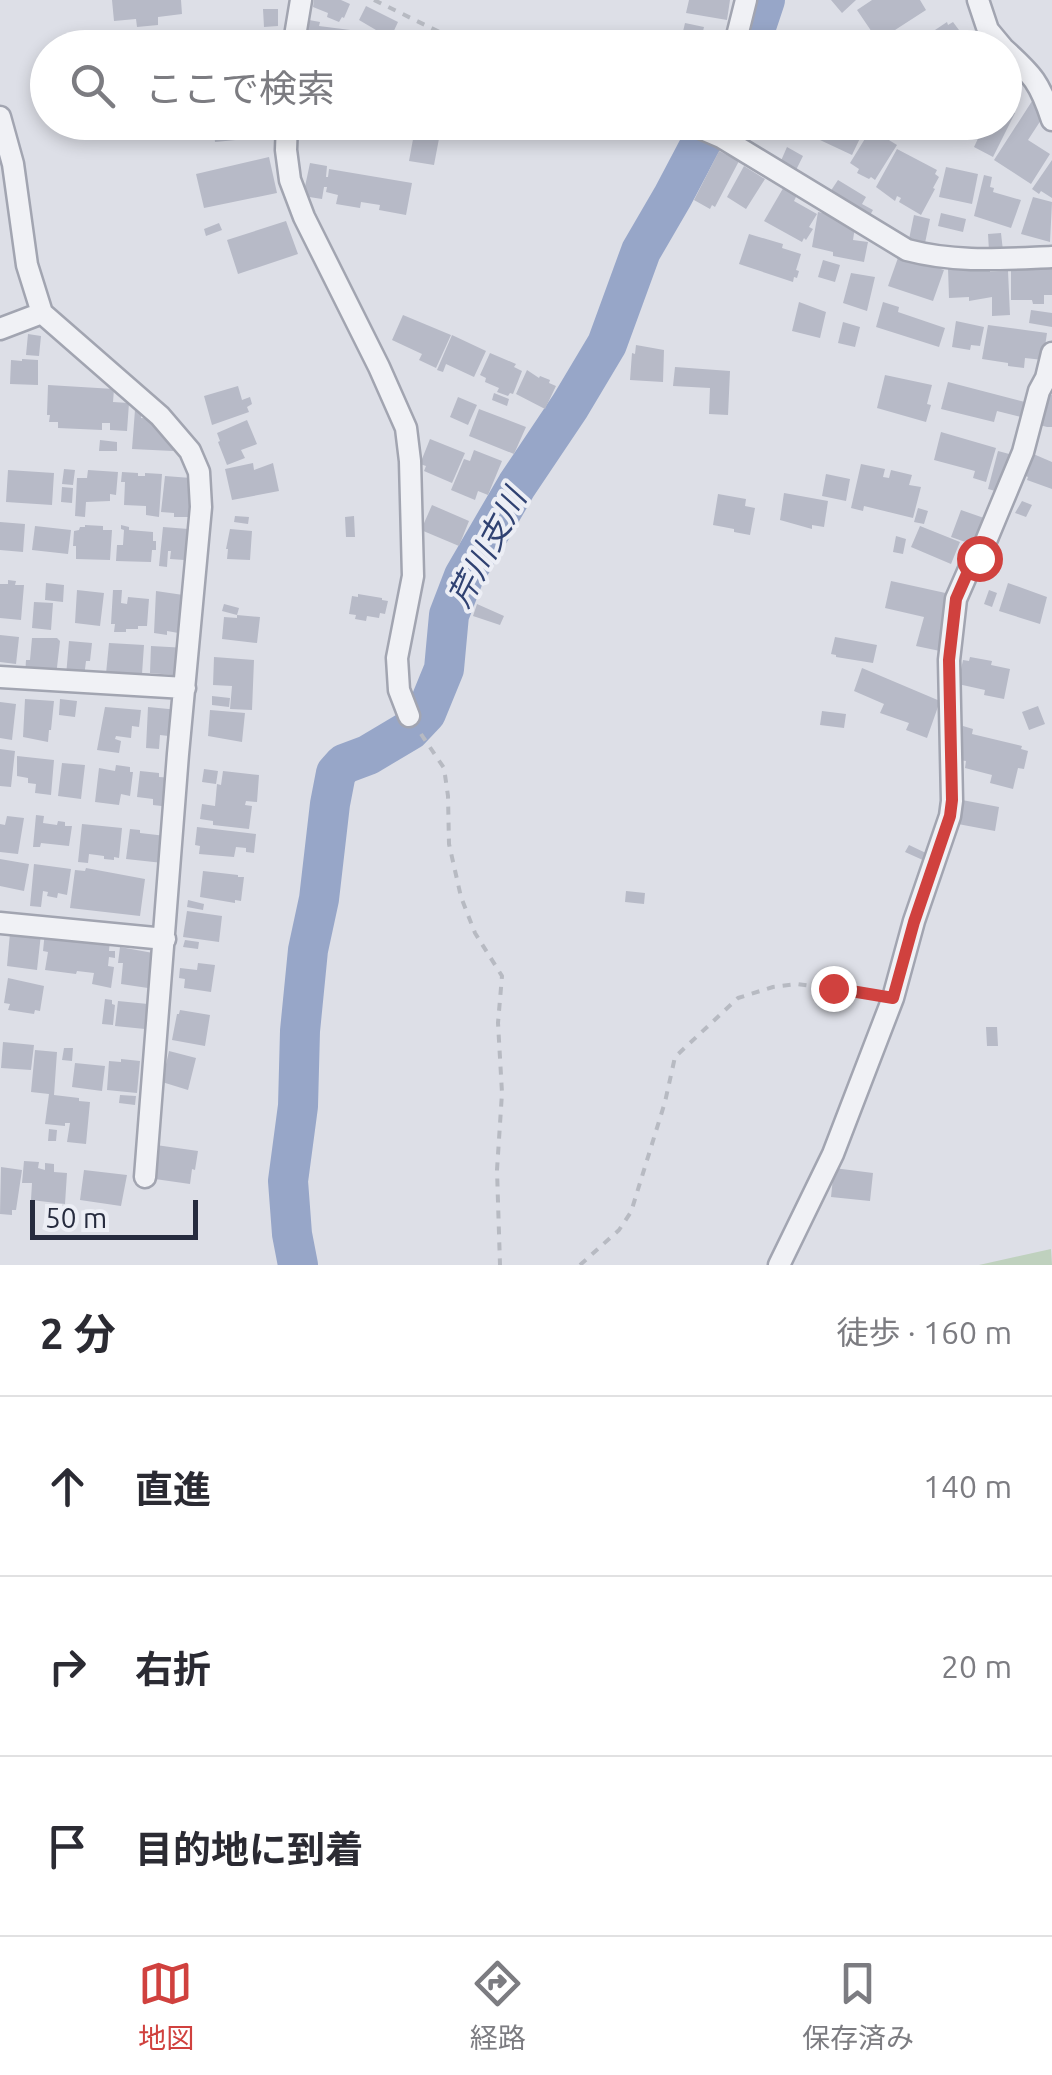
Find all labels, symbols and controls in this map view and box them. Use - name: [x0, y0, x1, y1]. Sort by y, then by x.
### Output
- search box: [30, 30, 1022, 140]
- icon: search: [65, 58, 120, 113]
- text: ここで検索: [145, 67, 335, 109]
- water label: 芹川支川: [440, 480, 533, 612]
- route start: [957, 536, 1003, 582]
- route end: [811, 966, 857, 1012]
- scale bar: [30, 1195, 198, 1240]
- text: 50 m: [45, 1202, 107, 1233]
- text: 2 分: [40, 1310, 116, 1357]
- text: 徒歩 · 160 m: [836, 1314, 1012, 1350]
- icon: ahead: [40, 1459, 95, 1514]
- text: 直進: [135, 1468, 211, 1510]
- text: 140 m: [923, 1468, 1012, 1504]
- icon: right: [40, 1639, 95, 1694]
- text: 右折: [135, 1648, 211, 1690]
- text: 20 m: [941, 1648, 1012, 1684]
- icon: arrive: [40, 1819, 95, 1874]
- text: 目的地に到着: [135, 1828, 363, 1870]
- tab: 地図: [138, 1956, 194, 2056]
- tab: 経路: [470, 1956, 526, 2056]
- tab: 保存済み: [802, 1956, 914, 2056]

